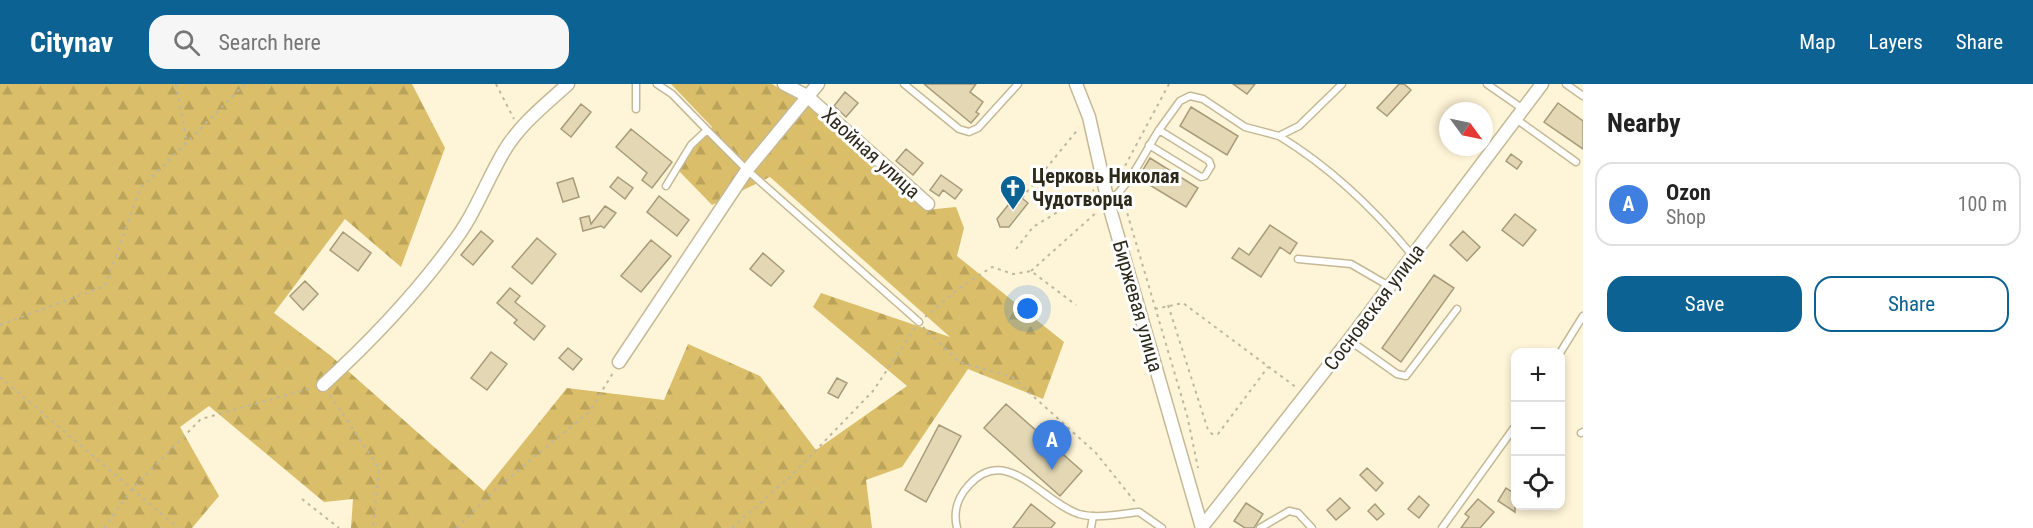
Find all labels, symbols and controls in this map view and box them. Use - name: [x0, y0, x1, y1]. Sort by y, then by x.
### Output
- search box: [149, 15, 569, 69]
- text: Citynav: [30, 26, 113, 59]
- icon: search: [170, 26, 203, 59]
- text: Search here: [218, 30, 321, 55]
- text: Map: [1799, 30, 1836, 54]
- text: Layers: [1869, 30, 1923, 54]
- text: Share: [1956, 30, 2003, 54]
- north arrow: [1439, 102, 1493, 156]
- street label: Хвойная улица: [817, 103, 925, 203]
- text: Nearby: [1607, 108, 1681, 138]
- place label: Церковь Николая Чудотворца: [1032, 164, 1180, 211]
- church icon: Церковь Николая Чудотворца: [998, 173, 1028, 211]
- text: Ozon: [1666, 180, 1711, 205]
- text: A: [1623, 192, 1634, 216]
- text: 100 m: [1958, 192, 2007, 216]
- text: Shop: [1666, 205, 1706, 229]
- street label: Биржевая улица: [1108, 238, 1168, 374]
- street label: Сосновская улица: [1319, 239, 1429, 375]
- button: Save: [1607, 276, 1802, 332]
- button: Share: [1814, 276, 2009, 332]
- your location: [1013, 294, 1042, 323]
- map controls: [1511, 348, 1565, 510]
- button: +: [1511, 348, 1565, 402]
- button: −: [1511, 402, 1565, 456]
- pin: A: [1032, 420, 1072, 470]
- button: locate: [1511, 456, 1565, 510]

